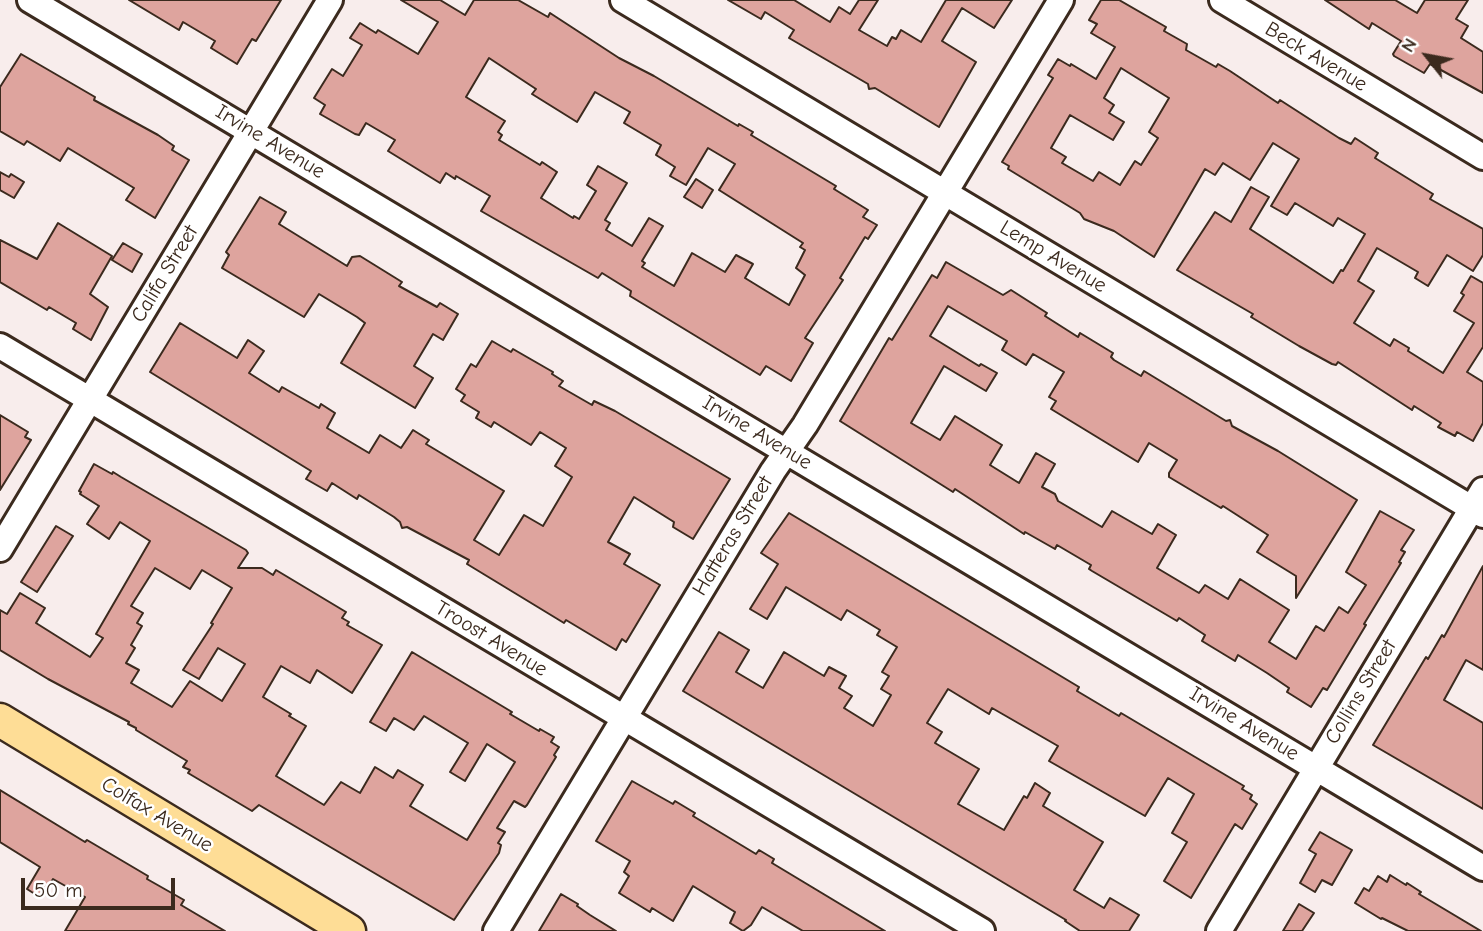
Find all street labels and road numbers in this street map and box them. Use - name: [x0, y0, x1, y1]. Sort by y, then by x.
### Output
- street label: Beck Avenue: [1260, 17, 1372, 97]
- street label: Irvine Avenue: [211, 99, 329, 185]
- street label: Lemp Avenue: [995, 215, 1111, 299]
- street label: Califa Street: [126, 221, 204, 327]
- street label: Irvine Avenue: [698, 390, 816, 476]
- street label: Hatteras Street: [687, 472, 779, 600]
- street label: Troost Avenue: [430, 596, 552, 682]
- street label: Collins Street: [1320, 635, 1402, 749]
- street label: Irvine Avenue: [1185, 681, 1303, 767]
- street label: Colfax Avenue: [97, 772, 217, 858]

